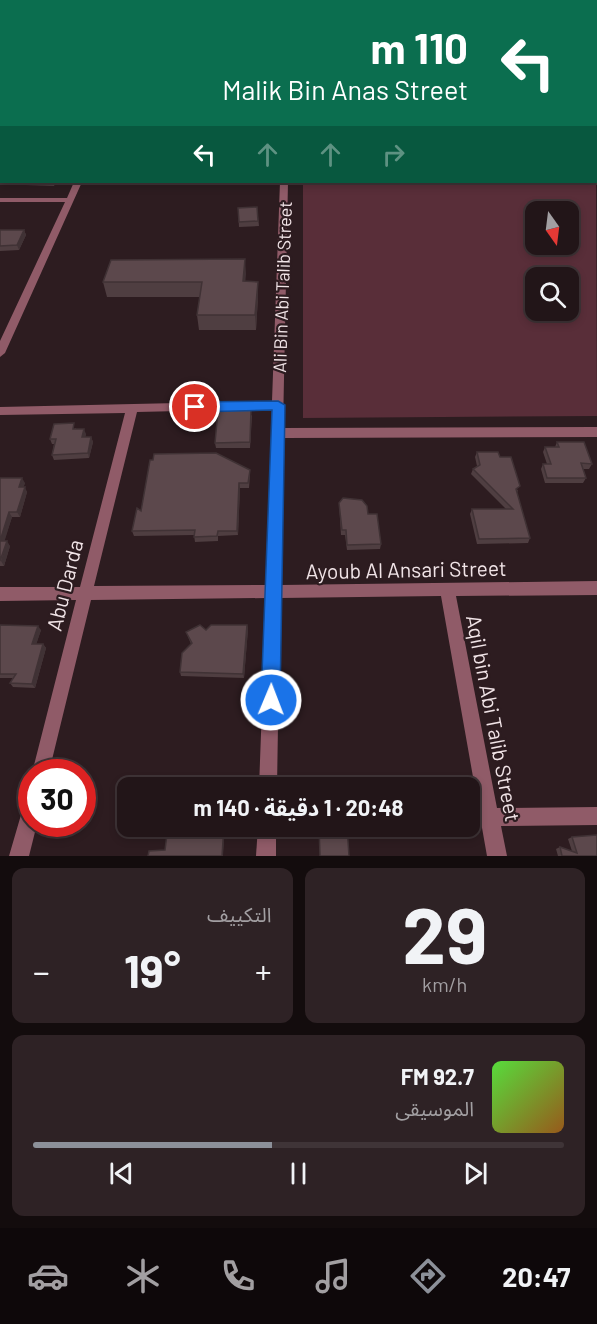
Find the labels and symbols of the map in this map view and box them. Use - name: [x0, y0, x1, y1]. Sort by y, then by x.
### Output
- street label: Ali Bin Abi Talib Street: [268, 201, 296, 373]
- north arrow: [525, 201, 579, 255]
- pin: [169, 381, 220, 432]
- street label: Abu Darda: [41, 537, 87, 633]
- street label: Ayoub Al Ansari Street: [305, 555, 507, 583]
- street label: Aqil bin Abi Talib Street: [462, 613, 526, 823]
- position arrow: [239, 668, 303, 732]
- speed limit sign: 30: [18, 759, 96, 837]

